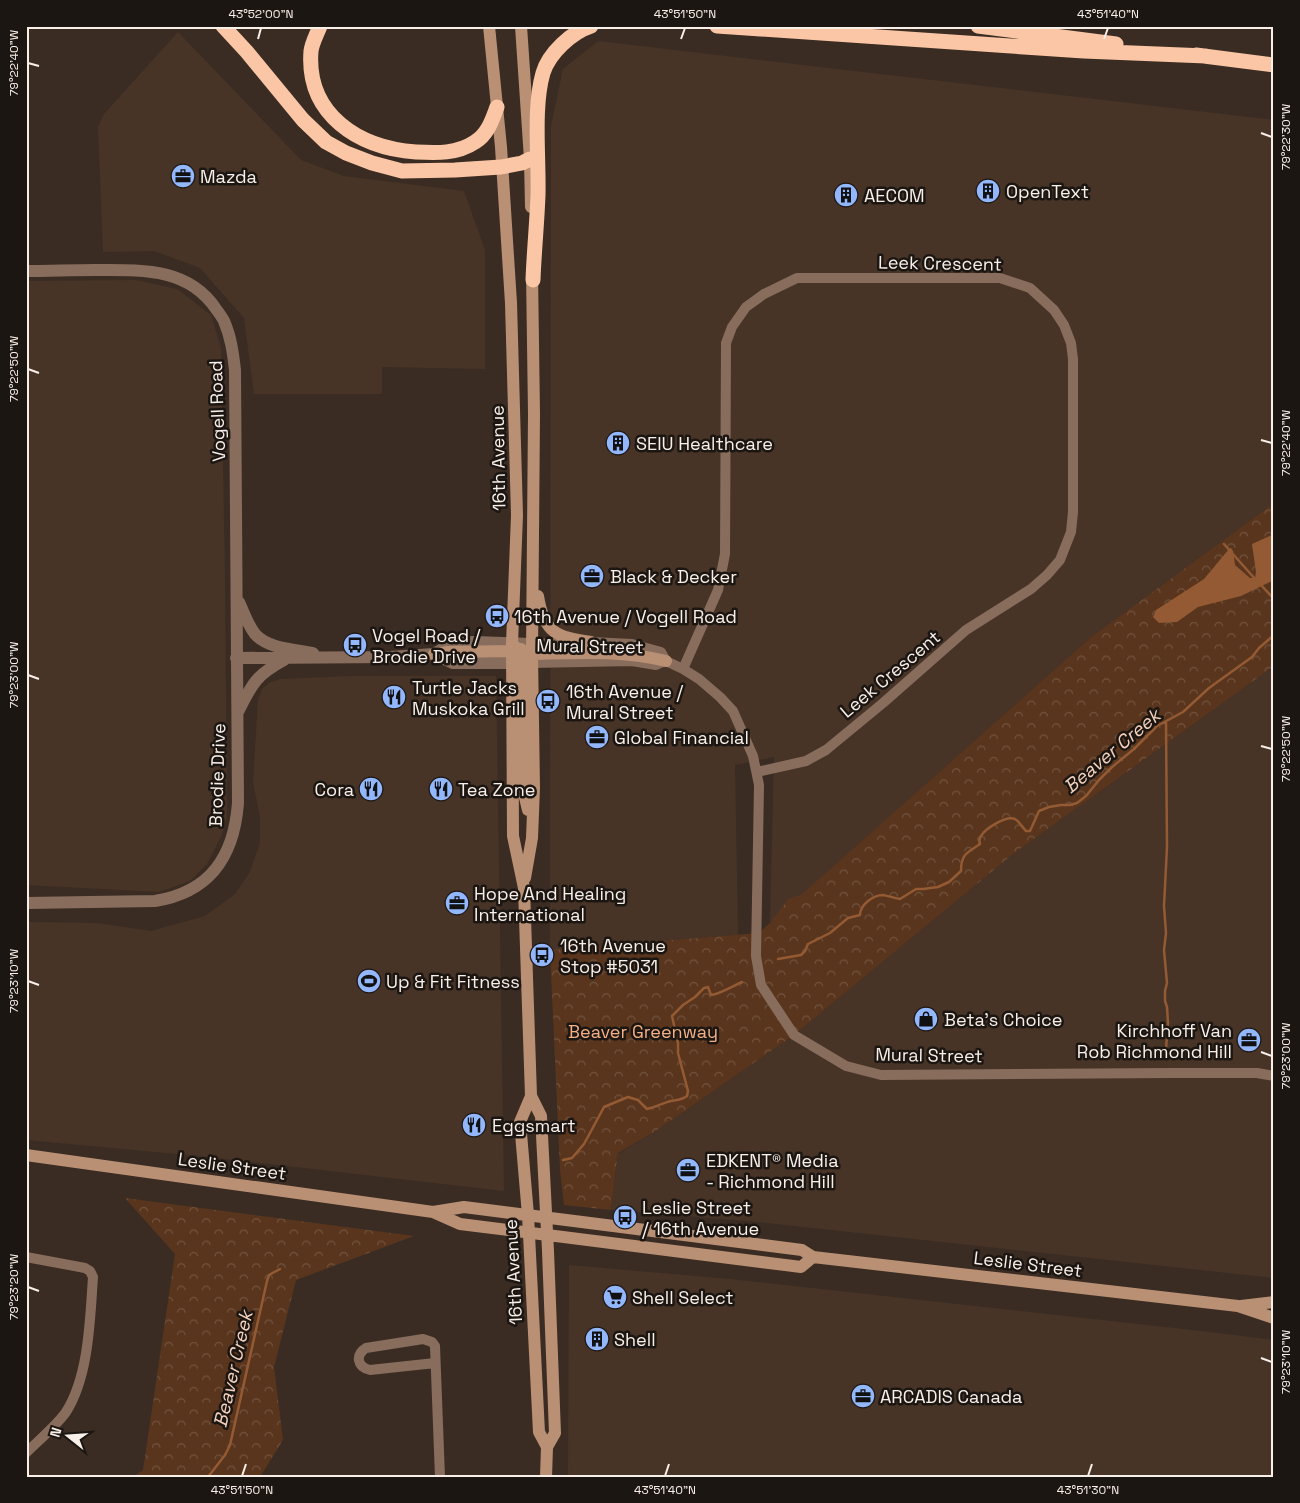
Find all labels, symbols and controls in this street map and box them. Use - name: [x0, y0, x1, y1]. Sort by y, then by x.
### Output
- text: 43°52'00"N: [228, 6, 294, 22]
- text: 43°51'50"N: [654, 6, 716, 22]
- text: 43°51'40"N: [1077, 6, 1139, 22]
- text: 79°22'40"W: [6, 29, 22, 96]
- text: 79°22'30"W: [1278, 103, 1294, 170]
- office icon: Mazda: [170, 163, 196, 189]
- place label: Mazda: [200, 165, 257, 188]
- building icon: OpenText: [975, 178, 1001, 204]
- place label: OpenText: [1006, 180, 1089, 203]
- building icon: AECOM: [833, 182, 859, 208]
- place label: AECOM: [864, 184, 925, 207]
- street label: Leek Crescent: [878, 250, 1002, 276]
- text: 79°22'50"W: [6, 335, 22, 402]
- street label: Vogell Road: [204, 360, 230, 462]
- street label: 16th Avenue: [486, 405, 510, 511]
- text: 79°22'40"W: [1278, 409, 1294, 476]
- building icon: SEIU Healthcare: [605, 430, 631, 456]
- place label: SEIU Healthcare: [636, 432, 773, 455]
- office icon: Black & Decker: [579, 563, 605, 589]
- place label: Black & Decker: [610, 565, 737, 588]
- bus stop icon: 16th Avenue / Vogell Road: [484, 603, 510, 629]
- place label: 16th Avenue / Vogell Road: [514, 605, 737, 628]
- place label: Vogel Road / Brodie Drive: [372, 624, 481, 668]
- street label: Leek Crescent: [835, 625, 945, 723]
- bus stop icon: Vogel Road / Brodie Drive: [342, 632, 368, 658]
- street label: Mural Street: [536, 634, 644, 658]
- text: 79°23'00"W: [6, 641, 22, 709]
- place label: Turtle Jacks Muskoka Grill: [412, 676, 525, 720]
- place label: 16th Avenue / Mural Street: [566, 680, 683, 724]
- restaurant icon: Turtle Jacks Muskoka Grill: [381, 684, 407, 710]
- bus stop icon: 16th Avenue / Mural Street: [535, 688, 561, 714]
- water label: Beaver Creek: [1058, 701, 1168, 799]
- text: 79°22'50"W: [1278, 715, 1294, 782]
- street label: Brodie Drive: [204, 723, 230, 827]
- office icon: Global Financial: [584, 724, 610, 750]
- place label: Global Financial: [614, 726, 749, 749]
- restaurant icon: Cora: [358, 776, 384, 802]
- restaurant icon: Tea Zone: [428, 776, 454, 802]
- place label: Cora: [314, 778, 354, 801]
- place label: Tea Zone: [458, 778, 535, 801]
- place label: Hope And Healing International: [474, 882, 626, 926]
- office icon: Hope And Healing International: [444, 890, 470, 916]
- place label: 16th Avenue Stop #5031: [560, 934, 666, 978]
- bus stop icon: 16th Avenue Stop #5031: [529, 942, 555, 968]
- text: 79°23'10"W: [6, 948, 22, 1013]
- sports icon: Up & Fit Fitness: [356, 968, 382, 994]
- place label: Up & Fit Fitness: [386, 970, 520, 993]
- shop icon: Beta's Choice: [913, 1006, 939, 1032]
- place label: Beta's Choice: [944, 1008, 1062, 1031]
- place label: Kirchhoff Van Rob Richmond Hill: [1077, 1019, 1232, 1063]
- park label: Beaver Greenway: [568, 1020, 718, 1043]
- text: 79°23'00"W: [1278, 1022, 1294, 1090]
- office icon: Kirchhoff Van Rob Richmond Hill: [1236, 1027, 1262, 1053]
- street label: Mural Street: [875, 1043, 983, 1067]
- restaurant icon: Eggsmart: [461, 1112, 487, 1138]
- place label: Eggsmart: [492, 1114, 576, 1137]
- street label: Leslie Street: [176, 1147, 288, 1185]
- place label: EDKENT® Media - Richmond Hill: [706, 1149, 838, 1193]
- office icon: EDKENT® Media - Richmond Hill: [675, 1157, 701, 1183]
- place label: Leslie Street / 16th Avenue: [642, 1196, 759, 1240]
- bus stop icon: Leslie Street / 16th Avenue: [612, 1204, 638, 1230]
- street label: 16th Avenue: [499, 1219, 527, 1325]
- street label: Leslie Street: [972, 1246, 1084, 1282]
- text: 79°23'20"W: [6, 1253, 22, 1320]
- supermarket icon: Shell Select: [602, 1284, 628, 1310]
- place label: Shell Select: [632, 1286, 734, 1309]
- water label: Beaver Creek: [207, 1305, 259, 1430]
- building icon: Shell: [584, 1326, 610, 1352]
- place label: Shell: [614, 1328, 656, 1351]
- text: 79°23'10"W: [1278, 1329, 1294, 1394]
- office icon: ARCADIS Canada: [850, 1383, 876, 1409]
- place label: ARCADIS Canada: [880, 1385, 1022, 1408]
- north arrow: [42, 1410, 92, 1460]
- text: N: [46, 1425, 66, 1439]
- text: 43°51'50"N: [211, 1482, 273, 1498]
- text: 43°51'40"N: [634, 1482, 696, 1498]
- text: 43°51'30"N: [1057, 1482, 1119, 1498]

